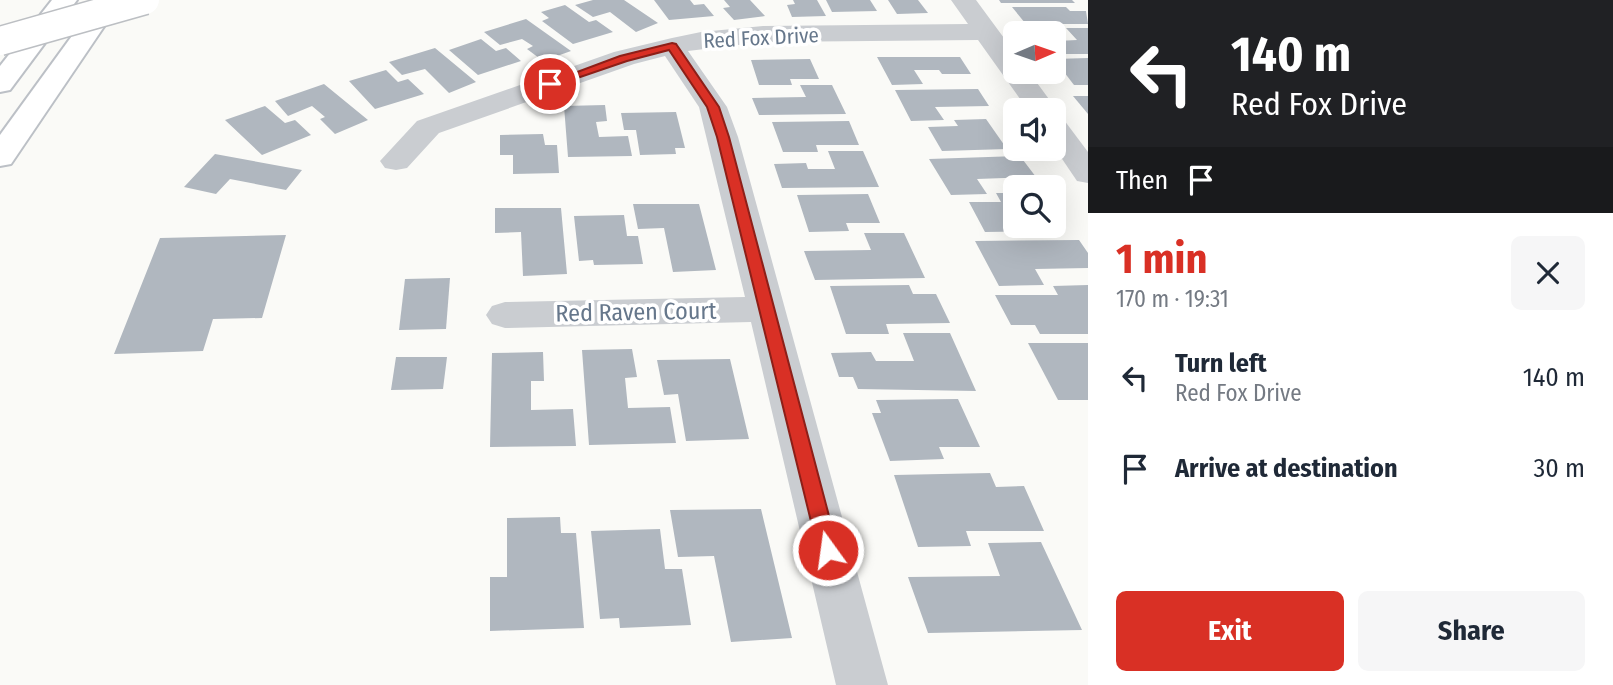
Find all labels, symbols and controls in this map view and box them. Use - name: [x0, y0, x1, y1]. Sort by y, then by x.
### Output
- north arrow: [1003, 21, 1066, 84]
- map controls: [1003, 21, 1066, 238]
- street label: Red Fox Drive: [703, 22, 819, 54]
- text: 140 m: [1231, 25, 1351, 84]
- icon: left: [1116, 28, 1207, 119]
- pin: [520, 54, 580, 114]
- icon: arrive: [531, 65, 569, 103]
- text: Red Fox Drive: [1231, 85, 1407, 123]
- button: sound: [1003, 98, 1066, 161]
- icon: arrive: [1182, 161, 1220, 199]
- text: Then: [1116, 165, 1168, 196]
- button: search: [1003, 175, 1066, 238]
- text: 1 min: [1116, 234, 1207, 284]
- button: close: [1511, 236, 1585, 310]
- text: 170 m · 19:31: [1116, 285, 1229, 313]
- street label: Red Raven Court: [555, 297, 717, 327]
- text: Turn left: [1175, 348, 1267, 379]
- icon: left: [1116, 359, 1154, 397]
- text: 140 m: [1523, 362, 1585, 393]
- text: Red Fox Drive: [1175, 379, 1302, 407]
- icon: arrive: [1116, 450, 1154, 488]
- text: Arrive at destination: [1175, 453, 1398, 484]
- text: 30 m: [1534, 453, 1585, 484]
- position arrow: [791, 513, 865, 587]
- button: Exit: [1116, 591, 1344, 671]
- button: Share: [1358, 591, 1585, 671]

